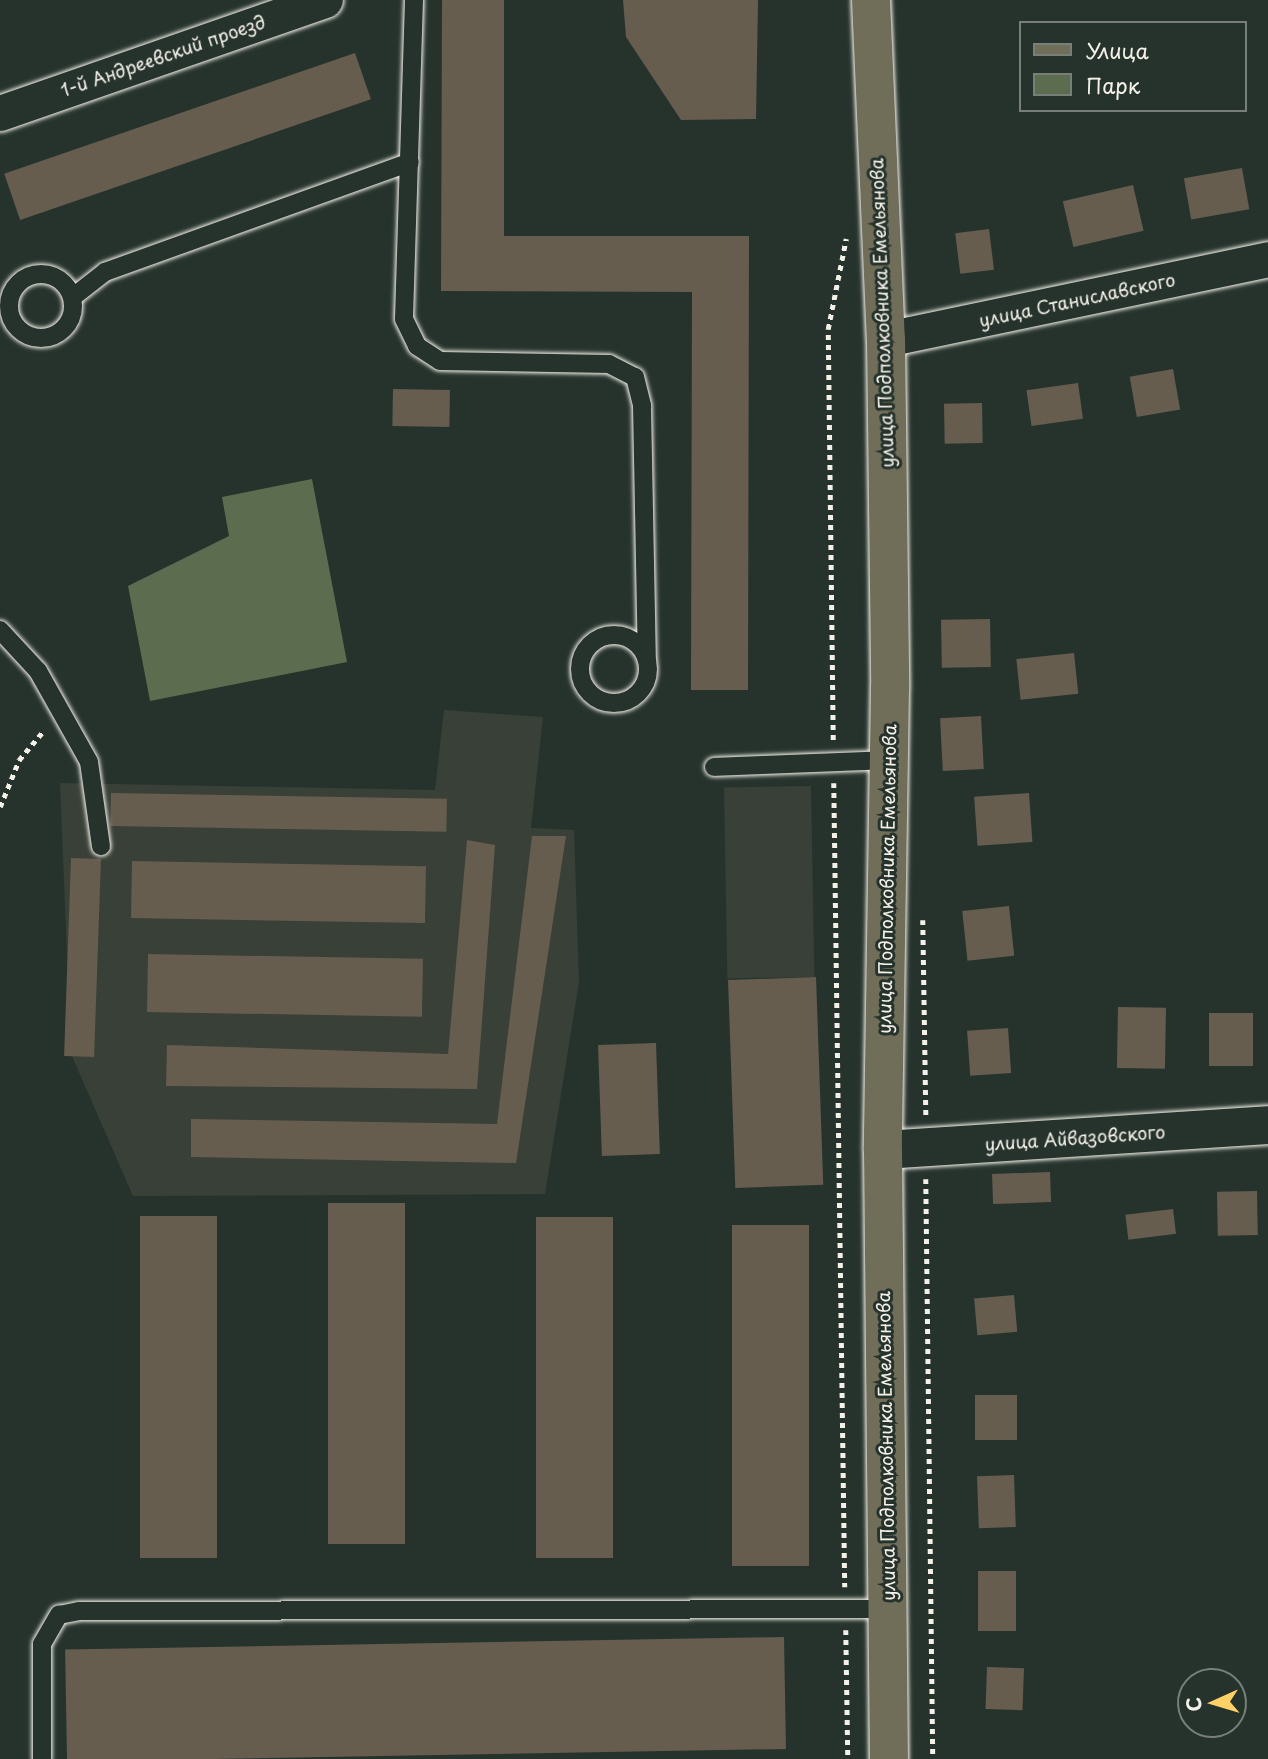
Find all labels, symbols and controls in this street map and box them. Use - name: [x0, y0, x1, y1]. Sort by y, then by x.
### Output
- street label: 1-й Андреевский проезд: [58, 11, 268, 101]
- legend: [1020, 21, 1247, 112]
- text: Улица: [1086, 34, 1149, 66]
- text: Парк: [1086, 69, 1140, 101]
- street label: улица Подполковника Емельянова: [866, 157, 898, 469]
- street label: улица Станиславского: [976, 268, 1178, 332]
- street label: улица Подполковника Емельянова: [873, 723, 901, 1035]
- street label: улица Айвазовского: [984, 1121, 1166, 1155]
- street label: улица Подполковника Емельянова: [872, 1290, 900, 1602]
- north arrow: [1177, 1668, 1247, 1738]
- text: С: [1179, 1696, 1208, 1712]

